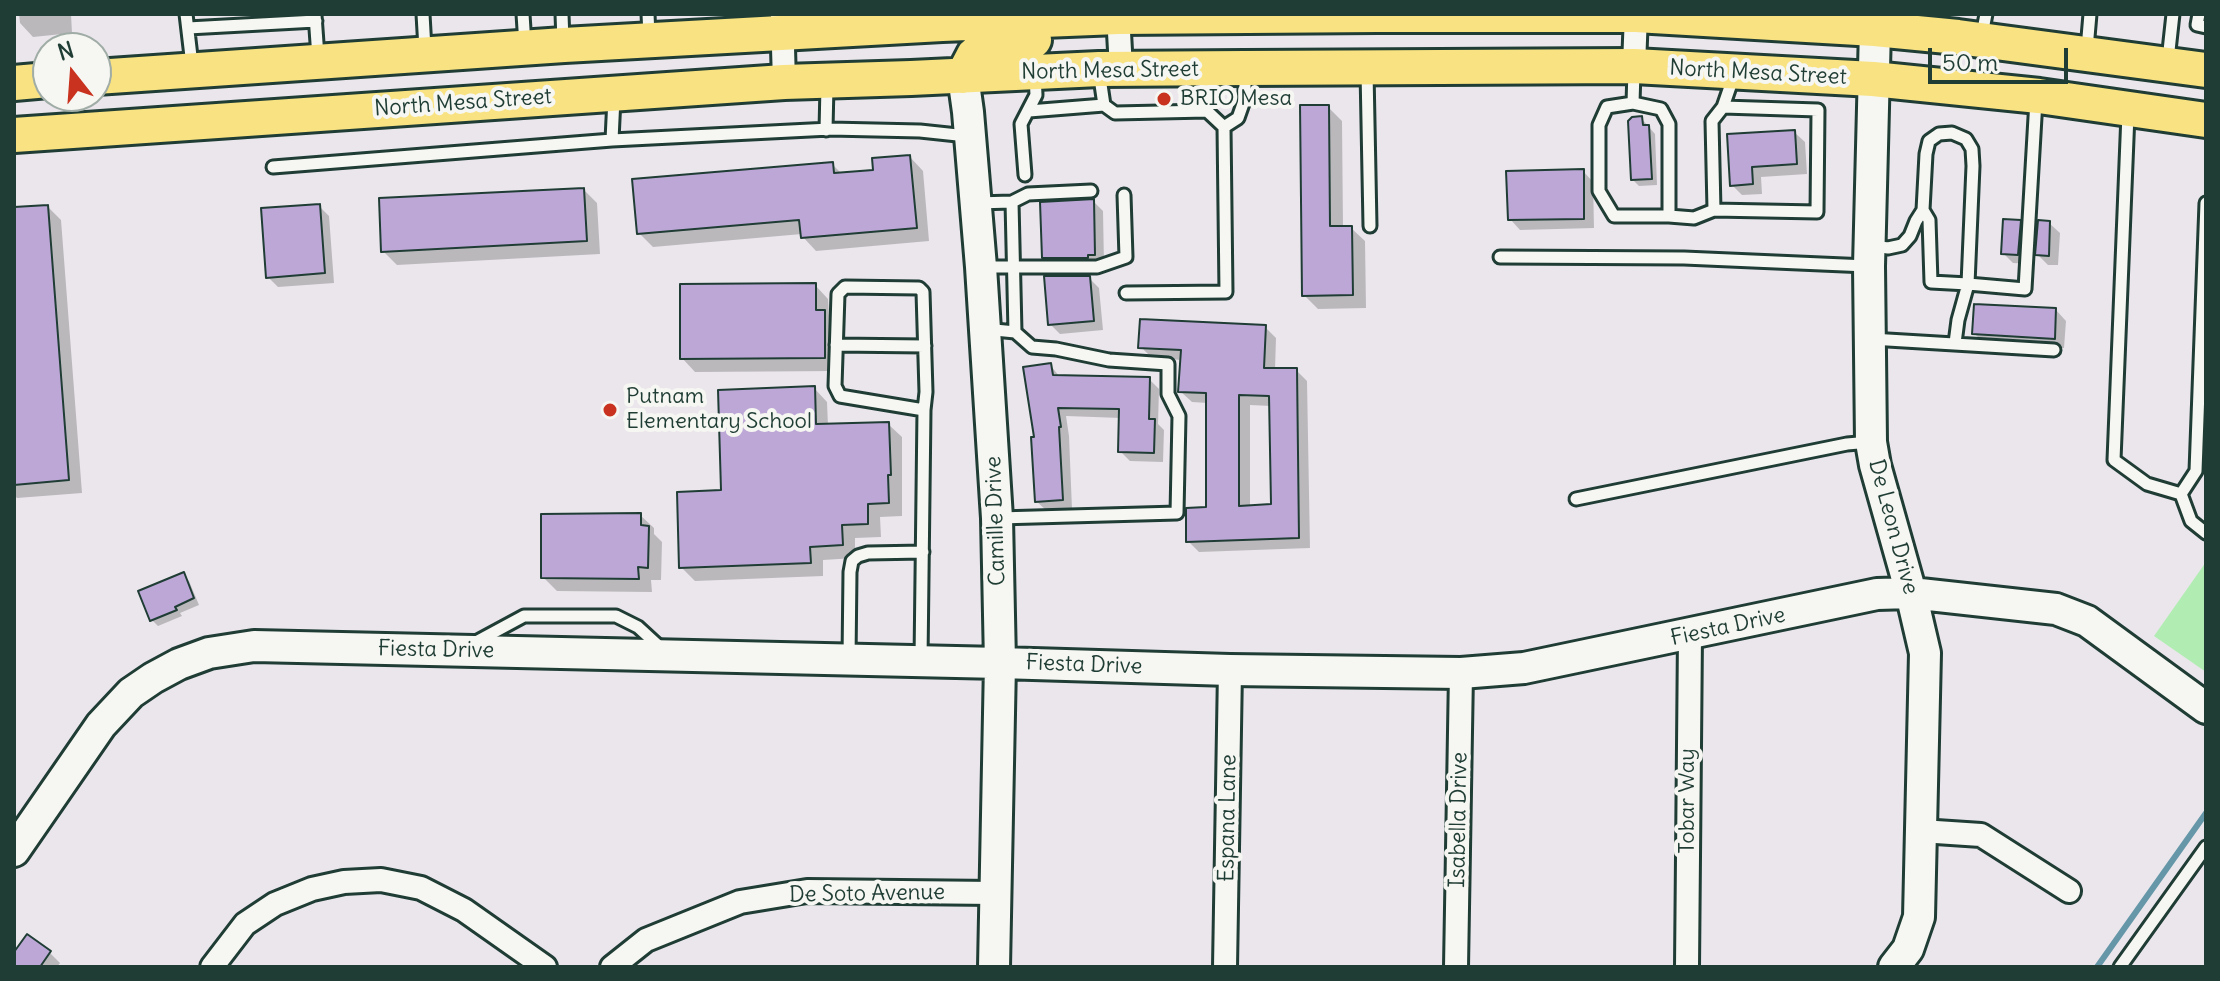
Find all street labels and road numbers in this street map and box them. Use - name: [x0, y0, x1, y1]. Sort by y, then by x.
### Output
- street label: North Mesa Street: [1669, 55, 1847, 91]
- street label: North Mesa Street: [1021, 56, 1199, 86]
- street label: North Mesa Street: [373, 84, 553, 122]
- street label: Camille Drive: [981, 456, 1011, 586]
- street label: De Leon Drive: [1862, 457, 1924, 597]
- street label: Fiesta Drive: [1668, 602, 1788, 652]
- street label: Fiesta Drive: [378, 636, 494, 664]
- street label: Fiesta Drive: [1025, 650, 1143, 680]
- street label: Tobar Way: [1675, 748, 1701, 854]
- street label: Isabella Drive: [1445, 752, 1473, 888]
- street label: Espana Lane: [1214, 754, 1242, 882]
- street label: De Soto Avenue: [789, 879, 945, 909]

